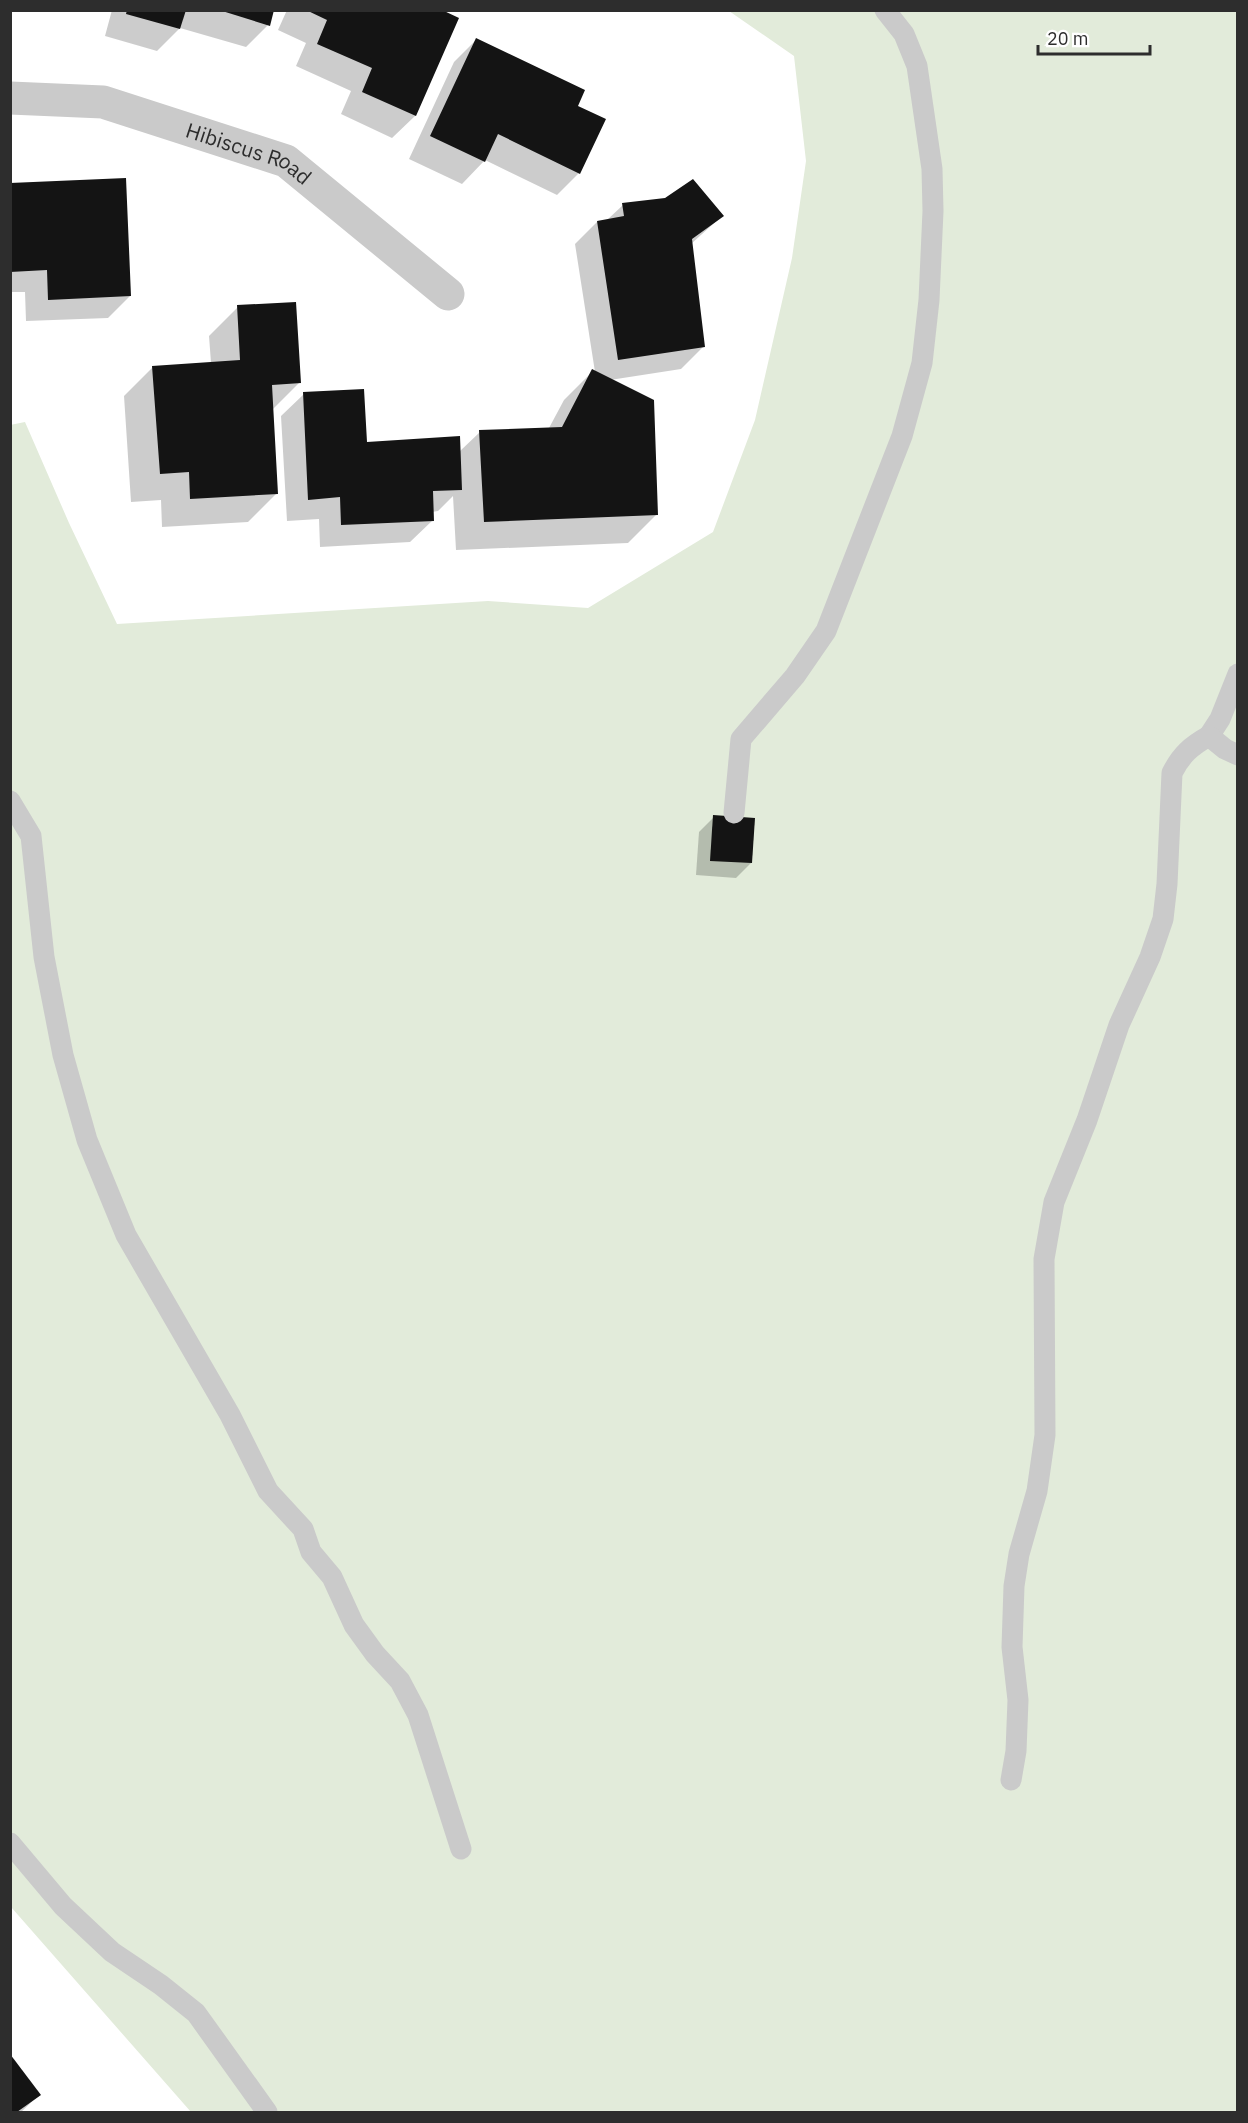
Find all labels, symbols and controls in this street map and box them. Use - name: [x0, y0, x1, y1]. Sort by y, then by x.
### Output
- scale bar: [1038, 18, 1150, 56]
- text: 20 m: [1047, 27, 1089, 50]
- street label: Hibiscus Road: [182, 116, 318, 191]

